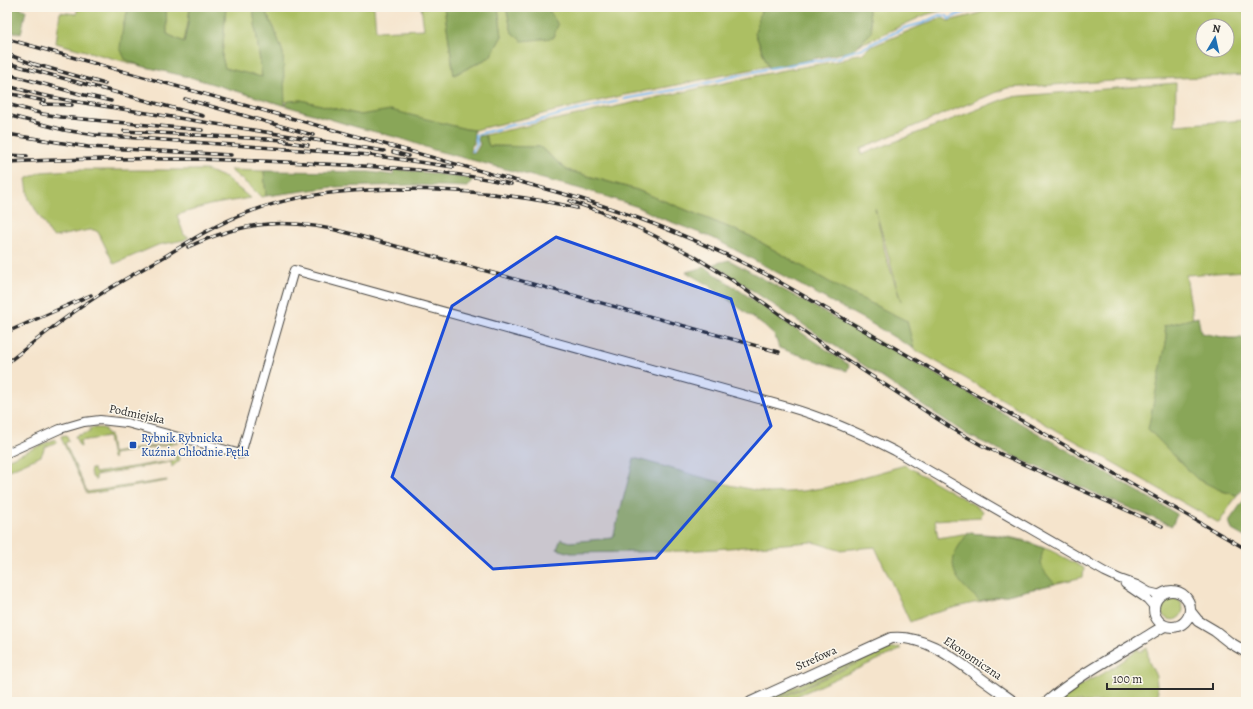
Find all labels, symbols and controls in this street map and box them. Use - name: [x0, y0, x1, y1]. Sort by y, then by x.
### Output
- north arrow: [1195, 18, 1235, 58]
- text: N: [1211, 21, 1222, 37]
- street label: Podmiejska: [108, 400, 167, 428]
- place label: Rybnik Rybnicka Kuźnia Chłodnie Pętla: [141, 430, 250, 460]
- marker: Rybnik Rybnicka Kuźnia Chłodnie Pętla: [128, 440, 138, 450]
- street label: Ekonomiczna: [941, 632, 1006, 684]
- street label: Strefowa: [793, 642, 840, 674]
- scale bar: [1107, 665, 1213, 691]
- text: 100 m: [1113, 671, 1142, 687]

